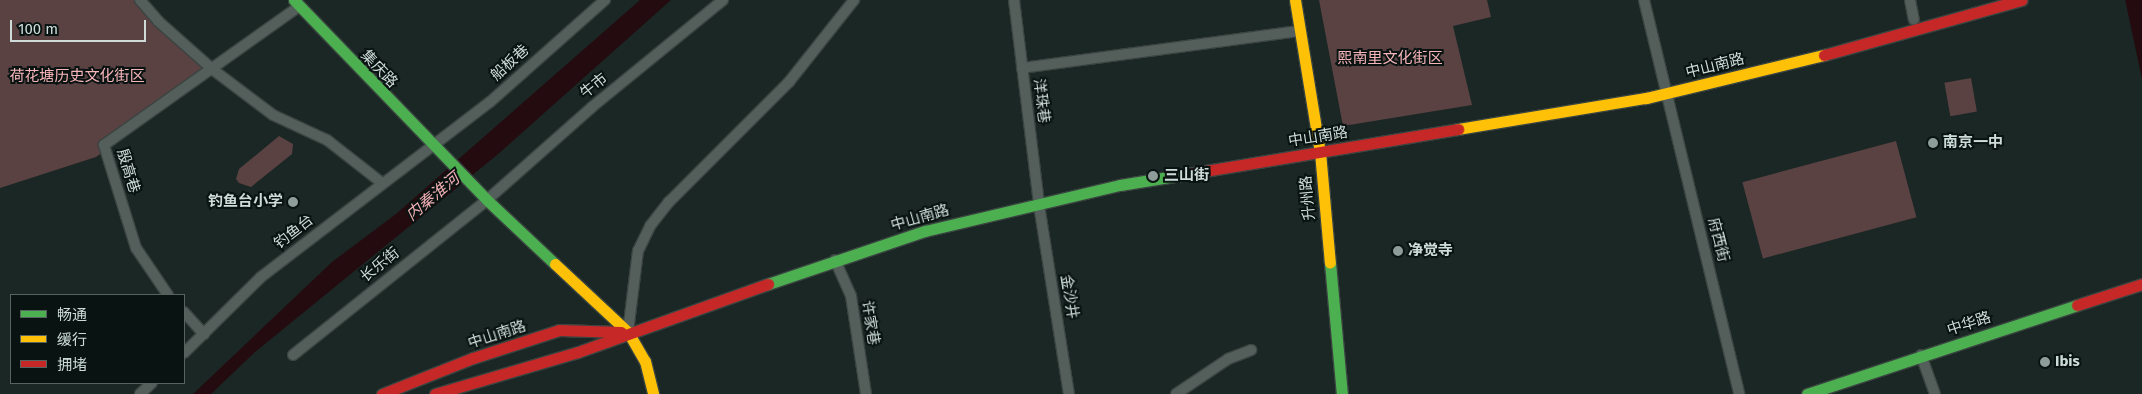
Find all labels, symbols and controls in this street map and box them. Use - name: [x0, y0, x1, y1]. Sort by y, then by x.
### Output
- scale bar: [12, 10, 149, 42]
- text: 100 m: [18, 20, 58, 38]
- street label: 船板巷: [487, 41, 533, 85]
- street label: 集庆路: [357, 47, 401, 91]
- park label: 熙南里文化街区: [1338, 50, 1442, 68]
- street label: 中山南路: [1684, 50, 1746, 82]
- park label: 荷花塘历史文化街区: [10, 68, 144, 86]
- street label: 牛市: [577, 70, 611, 102]
- street label: 洋珠巷: [1029, 78, 1053, 124]
- street label: 中山南路: [1287, 123, 1349, 151]
- place label: 南京一中: [1943, 134, 2003, 152]
- marker: 南京一中: [1927, 137, 1939, 149]
- street label: 殷高巷: [113, 147, 143, 195]
- place label: 三山街: [1164, 167, 1209, 185]
- water label: 内秦淮河: [402, 169, 464, 225]
- marker: 三山街: [1146, 169, 1160, 183]
- street label: 升州路: [1297, 175, 1319, 221]
- place label: 钓鱼台小学: [208, 193, 283, 211]
- marker: 钓鱼台小学: [287, 196, 299, 208]
- street label: 中山南路: [889, 201, 951, 235]
- street label: 钓鱼台: [271, 211, 317, 253]
- street label: 府西街: [1704, 216, 1732, 264]
- place label: 净觉寺: [1408, 242, 1453, 260]
- street label: 长乐街: [357, 244, 403, 286]
- marker: 净觉寺: [1392, 245, 1404, 257]
- street label: 金沙井: [1057, 273, 1081, 321]
- legend: [10, 294, 185, 384]
- street label: 许家巷: [858, 299, 882, 347]
- text: 畅通: [57, 306, 87, 324]
- street label: 中华路: [1945, 308, 1993, 340]
- street label: 中山南路: [466, 317, 528, 353]
- text: 缓行: [57, 331, 87, 349]
- place label: Ibis: [2055, 353, 2080, 371]
- text: 拥堵: [57, 356, 87, 374]
- marker: Ibis: [2039, 356, 2051, 368]

